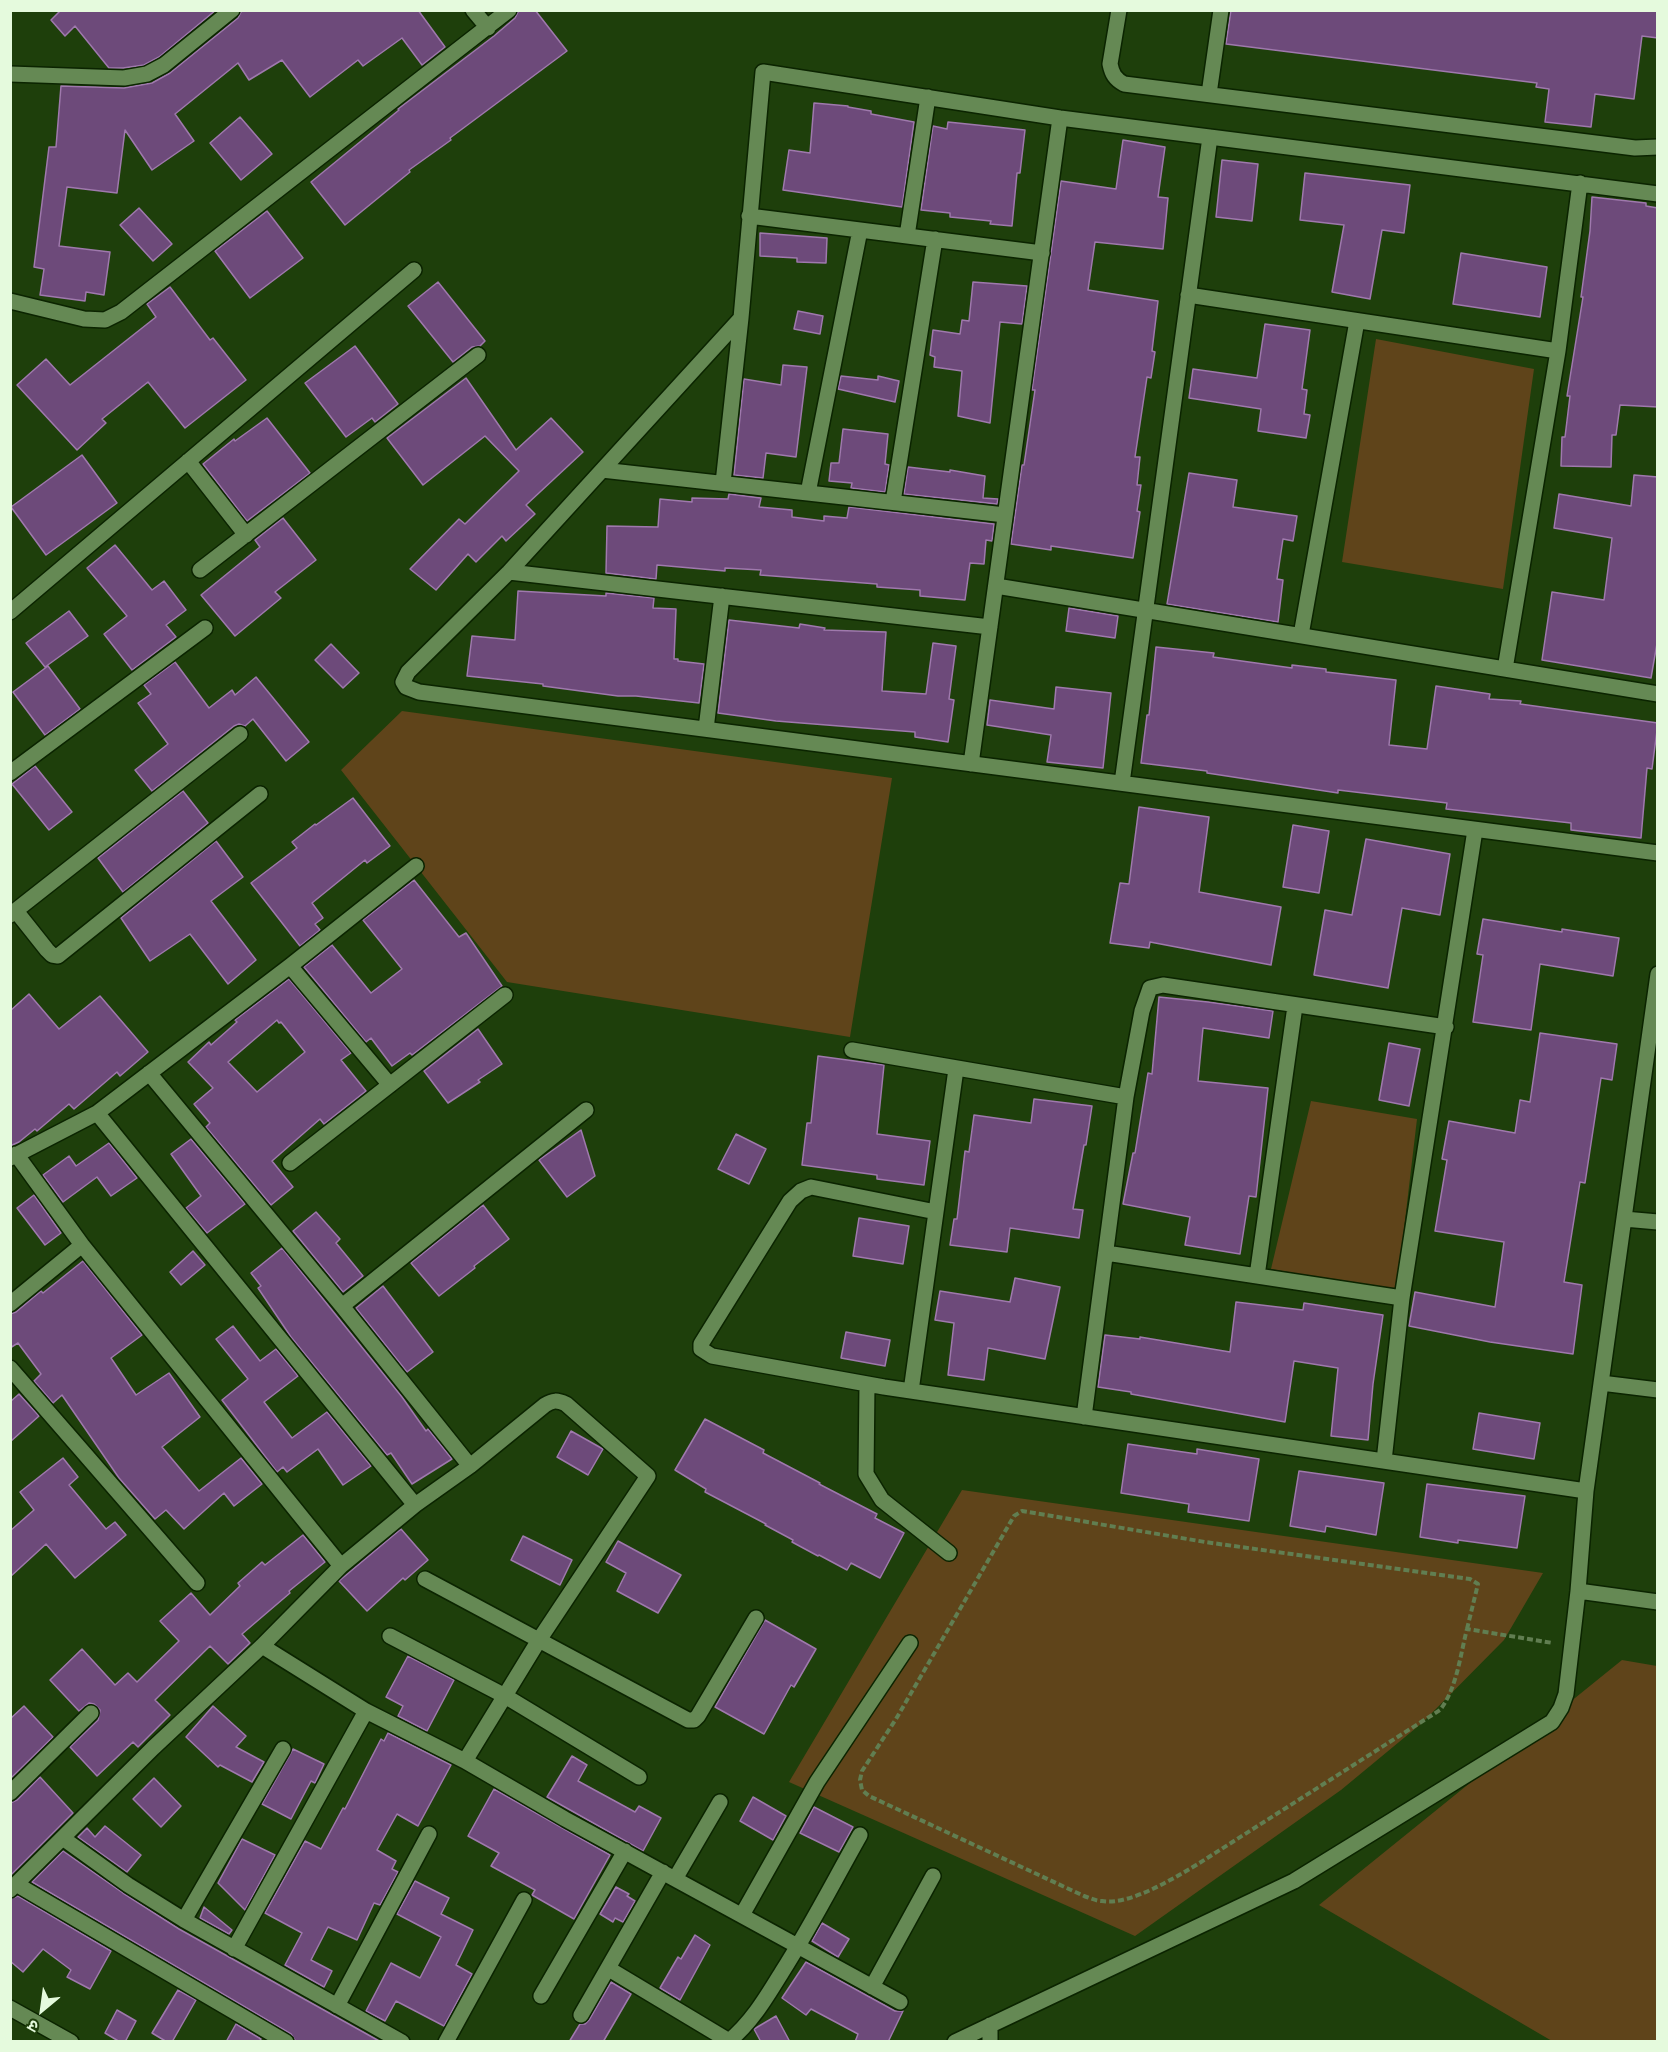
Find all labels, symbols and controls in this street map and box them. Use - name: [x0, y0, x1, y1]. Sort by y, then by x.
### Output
- north arrow: [12, 1980, 72, 2040]
- text: उ: [23, 2013, 43, 2039]

